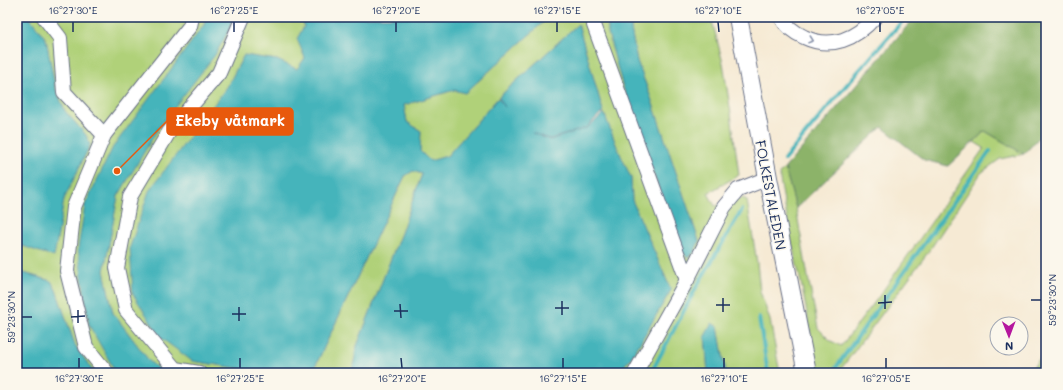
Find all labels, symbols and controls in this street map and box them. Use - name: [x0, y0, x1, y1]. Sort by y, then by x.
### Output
- text: 16°27'30"E: [49, 3, 98, 17]
- text: 16°27'25"E: [210, 3, 258, 17]
- text: 16°27'20"E: [372, 3, 421, 17]
- text: 16°27'15"E: [533, 3, 581, 17]
- text: 16°27'10"E: [694, 3, 742, 17]
- text: 16°27'05"E: [856, 3, 905, 17]
- one-way arrow: [808, 35, 815, 43]
- callout: Ekeby våtmark: [167, 108, 293, 135]
- text: Ekeby våtmark: [175, 110, 285, 130]
- street label: FOLKESTALEDEN: [751, 138, 791, 252]
- text: 59°23'30"N: [1045, 274, 1059, 326]
- text: 59°23'30"N: [4, 291, 18, 343]
- north arrow: [989, 316, 1029, 356]
- text: N: [1005, 339, 1013, 354]
- text: 16°27'30"E: [55, 371, 104, 385]
- text: 16°27'25"E: [216, 371, 264, 385]
- text: 16°27'20"E: [378, 371, 427, 385]
- text: 16°27'15"E: [539, 371, 587, 385]
- text: 16°27'10"E: [700, 371, 748, 385]
- text: 16°27'05"E: [862, 371, 911, 385]

